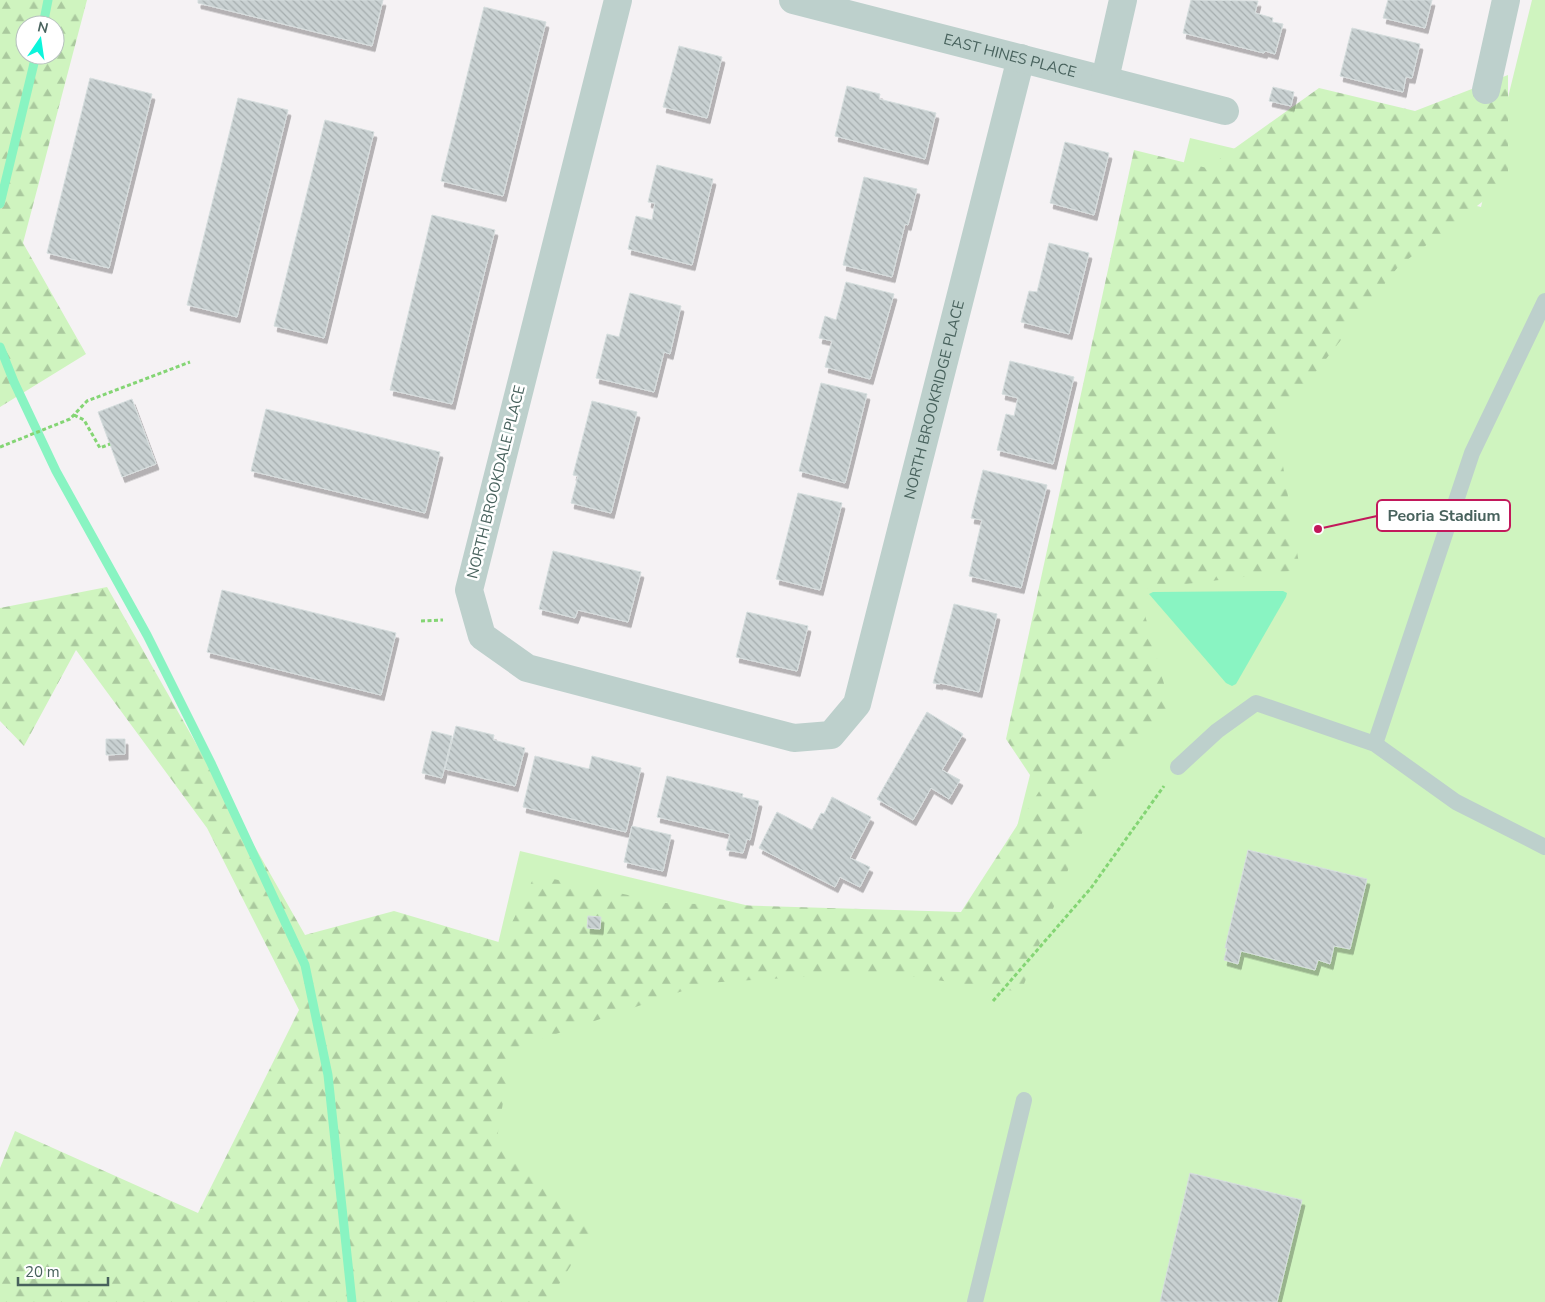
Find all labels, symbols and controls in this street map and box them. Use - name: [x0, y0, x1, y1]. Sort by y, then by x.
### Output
- north arrow: [15, 15, 65, 65]
- text: N: [36, 17, 50, 38]
- street label: EAST HINES PLACE: [941, 29, 1078, 82]
- street label: NORTH BROOKRIDGE PLACE: [899, 298, 969, 501]
- street label: NORTH BROOKDALE PLACE: [462, 383, 530, 581]
- callout: Peoria Stadium: [1377, 500, 1510, 531]
- text: Peoria Stadium: [1387, 505, 1501, 527]
- scale bar: [18, 1254, 108, 1286]
- text: 20 m: [25, 1262, 60, 1282]

